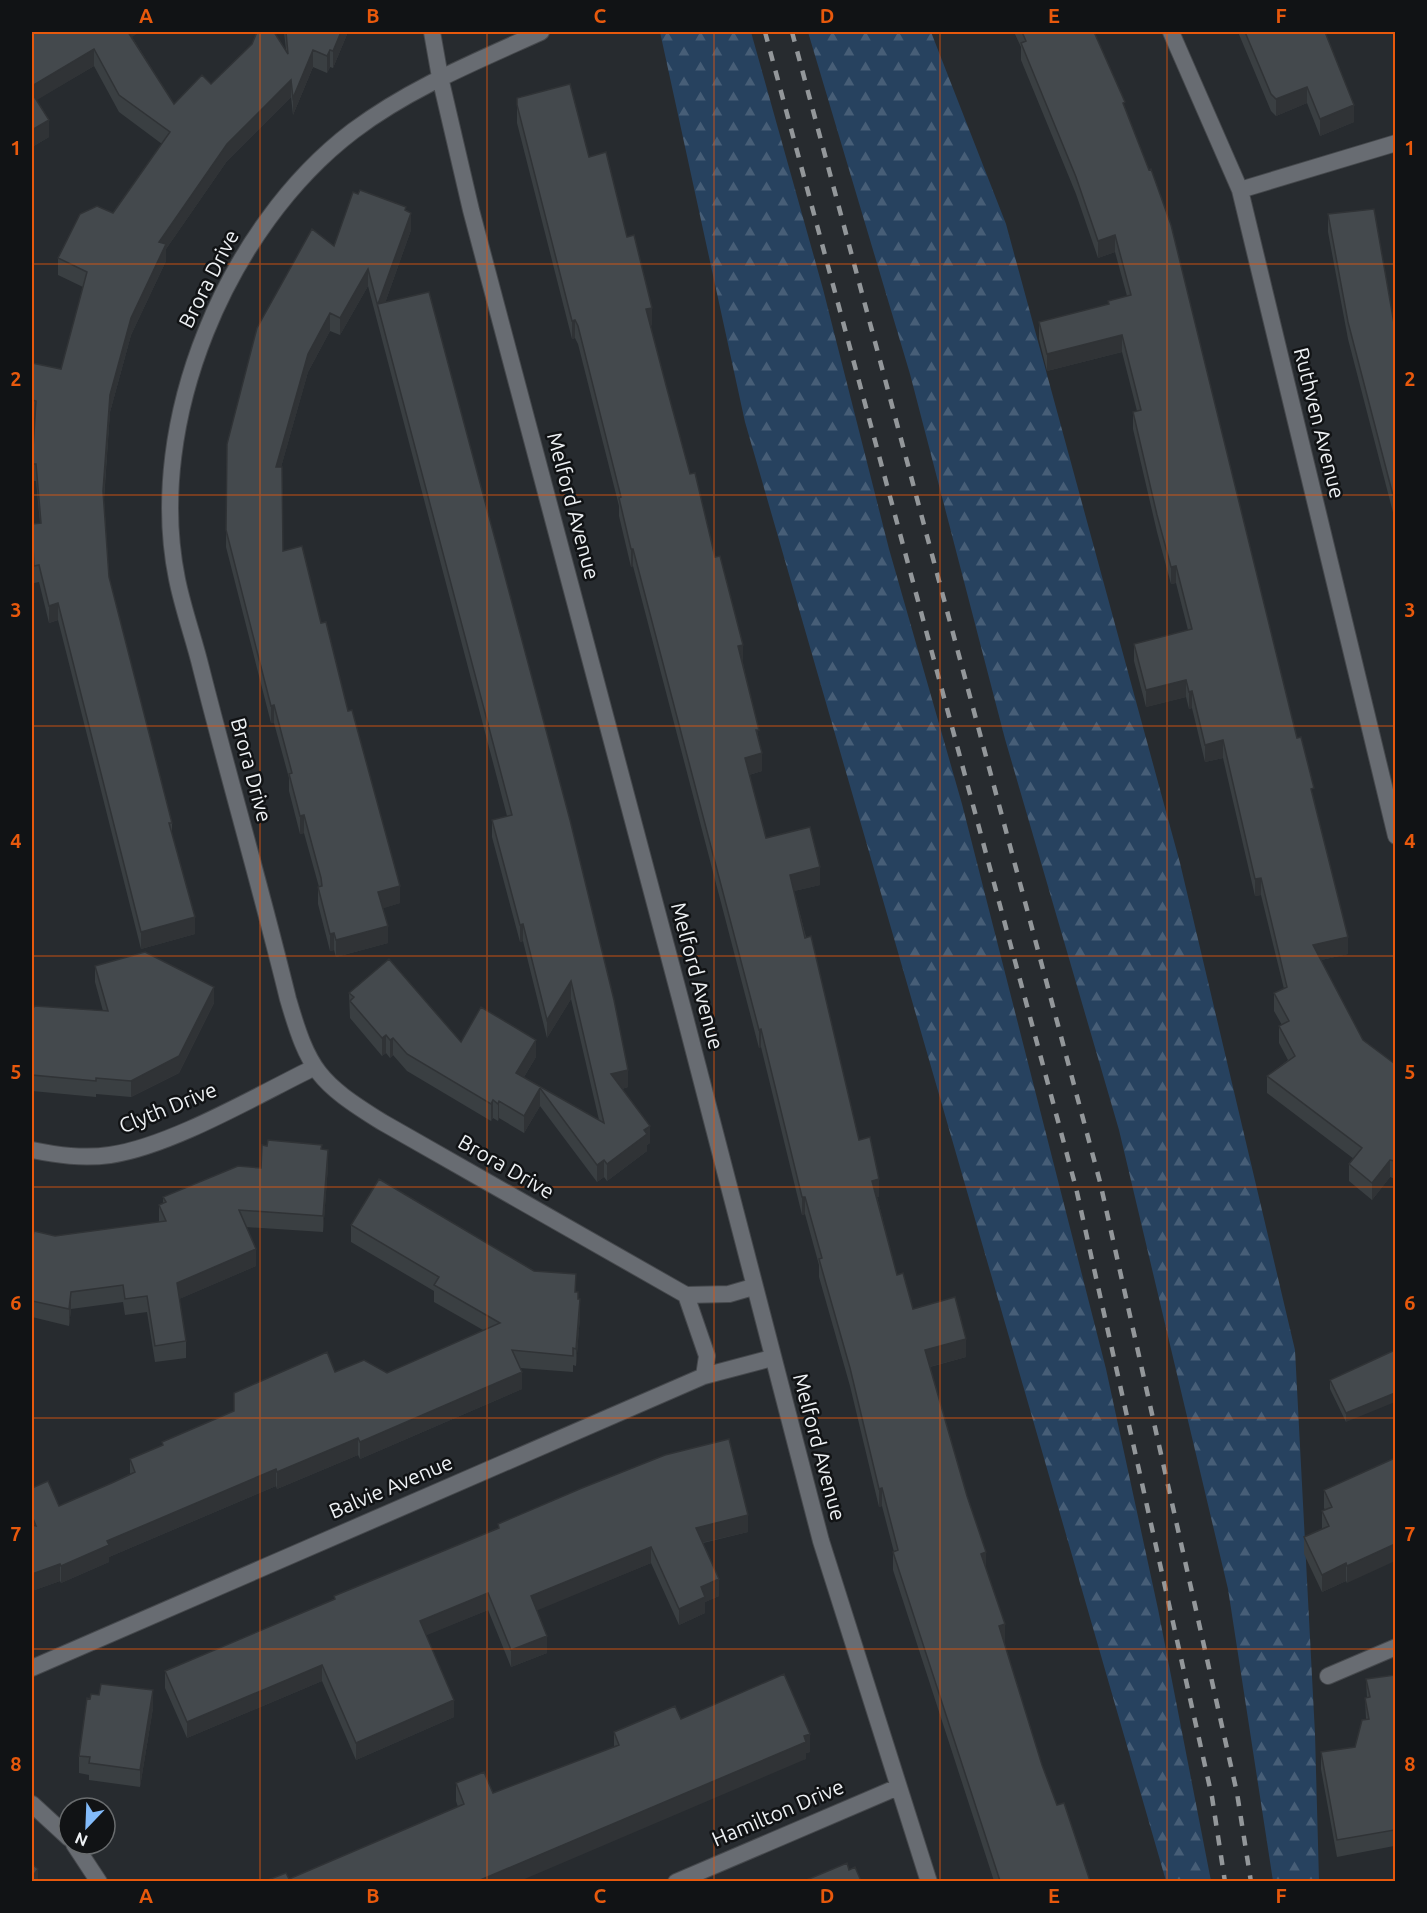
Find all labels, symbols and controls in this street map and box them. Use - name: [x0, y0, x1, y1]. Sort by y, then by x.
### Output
- text: A: [139, 4, 153, 27]
- text: B: [366, 4, 380, 27]
- text: C: [594, 4, 607, 27]
- text: D: [820, 4, 834, 27]
- text: E: [1048, 4, 1060, 27]
- text: F: [1275, 4, 1287, 27]
- text: 1: [10, 136, 22, 159]
- text: 1: [1404, 136, 1416, 159]
- street label: Brora Drive: [173, 226, 243, 332]
- street label: Ruthven Avenue: [1290, 345, 1350, 501]
- text: 2: [10, 367, 22, 390]
- text: 2: [1404, 367, 1416, 390]
- street label: Melford Avenue: [543, 430, 605, 582]
- text: 3: [10, 598, 22, 621]
- text: 3: [1404, 598, 1416, 621]
- street label: Brora Drive: [227, 715, 277, 824]
- text: 4: [10, 829, 22, 852]
- text: 4: [1404, 829, 1416, 852]
- street label: Melford Avenue: [667, 900, 729, 1052]
- text: 5: [10, 1060, 22, 1083]
- text: 5: [1404, 1060, 1416, 1083]
- street label: Clyth Drive: [115, 1077, 220, 1138]
- street label: Brora Drive: [454, 1129, 559, 1203]
- text: 6: [10, 1291, 22, 1314]
- text: 6: [1404, 1291, 1416, 1314]
- street label: Melford Avenue: [789, 1371, 851, 1523]
- street label: Balvie Avenue: [325, 1449, 456, 1523]
- text: 7: [10, 1522, 22, 1545]
- text: 7: [1404, 1522, 1416, 1545]
- text: 8: [10, 1752, 22, 1775]
- text: 8: [1404, 1752, 1416, 1775]
- street label: Hamilton Drive: [708, 1773, 847, 1851]
- north arrow: [57, 1796, 117, 1856]
- text: N: [72, 1829, 90, 1850]
- text: A: [139, 1884, 153, 1907]
- text: B: [366, 1884, 380, 1907]
- text: C: [594, 1884, 607, 1907]
- text: D: [820, 1884, 834, 1907]
- text: E: [1048, 1884, 1060, 1907]
- text: F: [1275, 1884, 1287, 1907]

